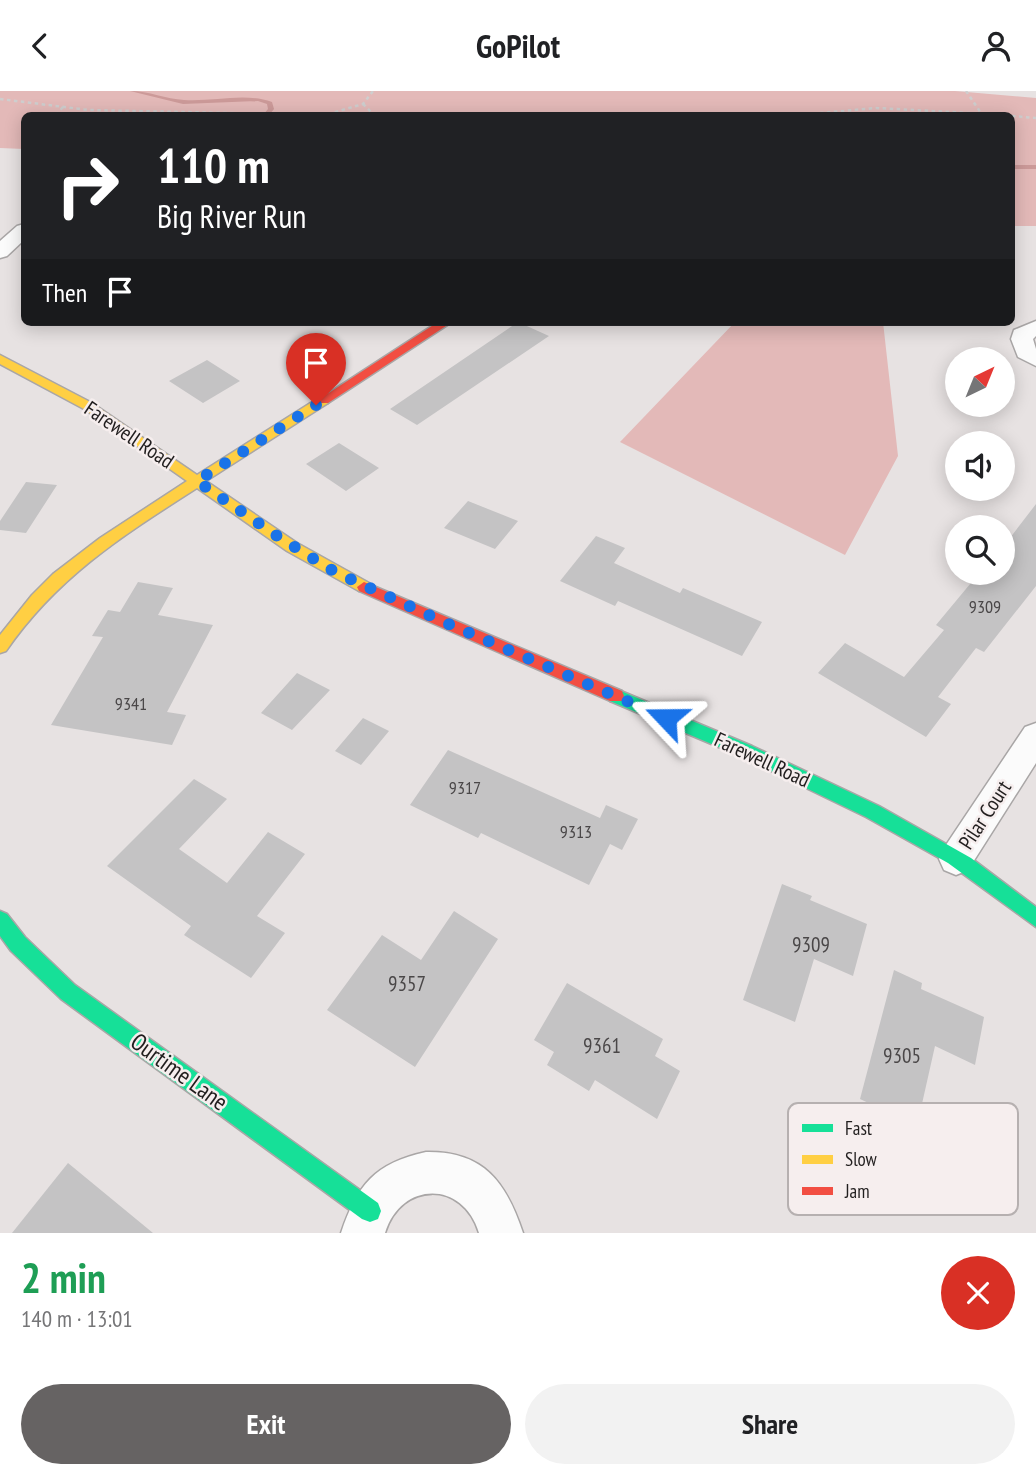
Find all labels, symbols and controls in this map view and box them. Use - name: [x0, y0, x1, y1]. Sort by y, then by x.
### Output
- text: GoPilot: [476, 25, 560, 67]
- icon: back: [21, 27, 59, 65]
- icon: person: [977, 27, 1015, 65]
- text: 110 m: [157, 133, 270, 197]
- icon: right: [42, 140, 133, 231]
- text: Big River Run: [157, 195, 306, 237]
- icon: arrive: [101, 273, 139, 311]
- text: Then: [42, 276, 87, 309]
- pin: [286, 333, 346, 405]
- icon: arrive: [297, 344, 335, 382]
- north arrow: [945, 347, 1015, 417]
- map controls: [945, 347, 1015, 585]
- street label: Farewell Road: [79, 395, 179, 474]
- button: sound: [945, 431, 1015, 501]
- button: search: [945, 515, 1015, 585]
- house number: 9309: [969, 595, 1001, 618]
- position arrow: [629, 681, 703, 755]
- house number: 9341: [115, 692, 147, 715]
- street label: Farewell Road: [710, 726, 814, 793]
- street label: Pilar Court: [952, 775, 1017, 854]
- house number: 9317: [449, 776, 481, 799]
- house number: 9313: [560, 820, 592, 843]
- house number: 9309: [792, 931, 830, 958]
- house number: 9357: [388, 970, 426, 997]
- street label: Ourtime Lane: [125, 1026, 234, 1117]
- house number: 9361: [583, 1032, 621, 1059]
- house number: 9305: [883, 1042, 921, 1069]
- legend: [788, 1103, 1018, 1215]
- text: Fast: [845, 1116, 873, 1140]
- text: Slow: [845, 1147, 878, 1171]
- text: Jam: [844, 1179, 870, 1203]
- text: 2 min: [21, 1250, 106, 1305]
- button: close: [941, 1256, 1015, 1330]
- text: 140 m · 13:01: [21, 1304, 133, 1333]
- button: Exit: [21, 1384, 511, 1464]
- button: Share: [525, 1384, 1015, 1464]

